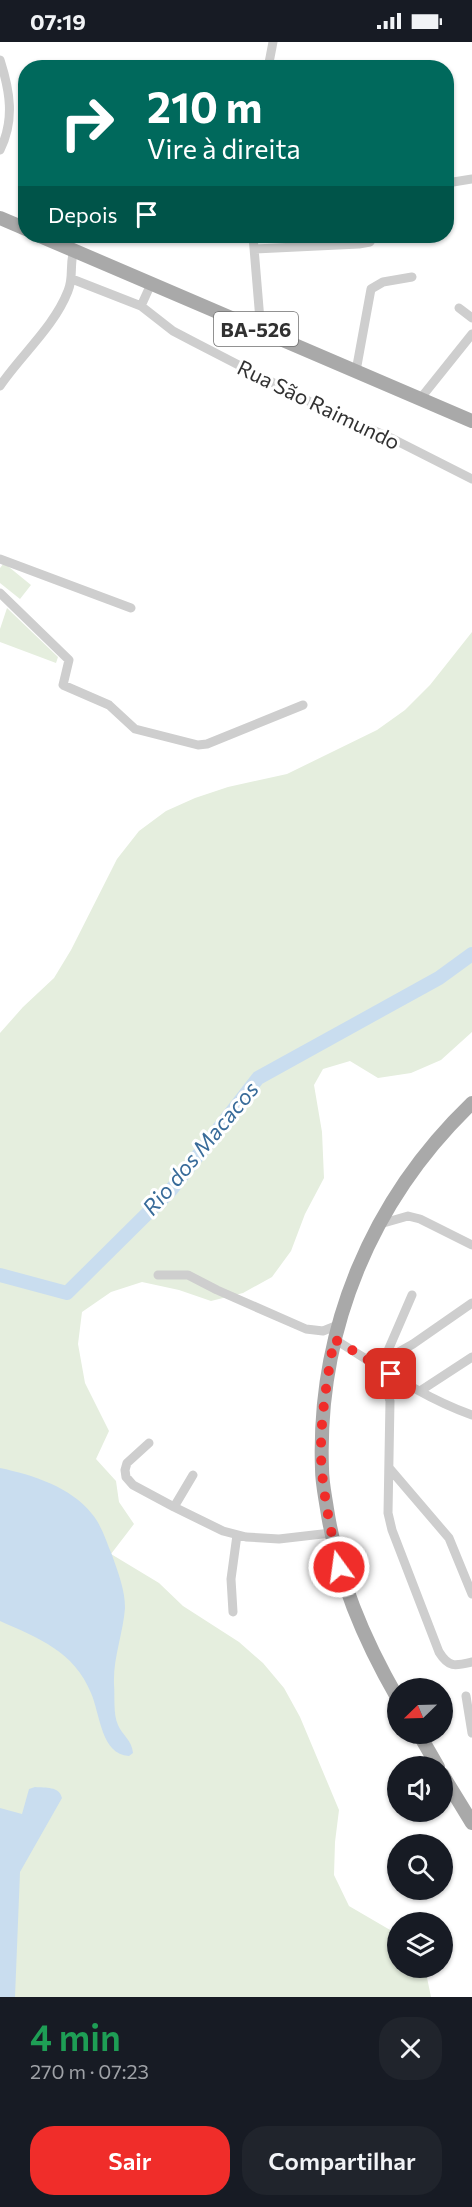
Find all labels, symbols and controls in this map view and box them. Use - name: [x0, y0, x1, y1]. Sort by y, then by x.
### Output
- text: 07:19: [30, 8, 86, 35]
- text: 210 m: [147, 80, 262, 132]
- icon: right: [48, 84, 126, 162]
- text: Vire à direita: [147, 132, 301, 165]
- icon: arrive: [130, 198, 163, 231]
- text: Depois: [48, 201, 118, 228]
- road number: BA-526: [214, 312, 298, 346]
- street label: Rua São Raimundo: [234, 354, 404, 454]
- water label: Rio dos Macacos: [136, 1076, 264, 1220]
- pin: [365, 1348, 416, 1399]
- icon: arrive: [374, 1357, 407, 1390]
- position arrow: [307, 1535, 371, 1599]
- north arrow: [387, 1678, 453, 1744]
- map controls: [387, 1678, 453, 1978]
- button: sound: [387, 1756, 453, 1822]
- button: search: [387, 1834, 453, 1900]
- button: layers: [387, 1912, 453, 1978]
- text: 4 min: [30, 2014, 121, 2058]
- button: close: [379, 2017, 442, 2080]
- text: 270 m · 07:23: [30, 2059, 149, 2083]
- button: Sair: [30, 2126, 230, 2195]
- button: Compartilhar: [242, 2126, 442, 2195]

